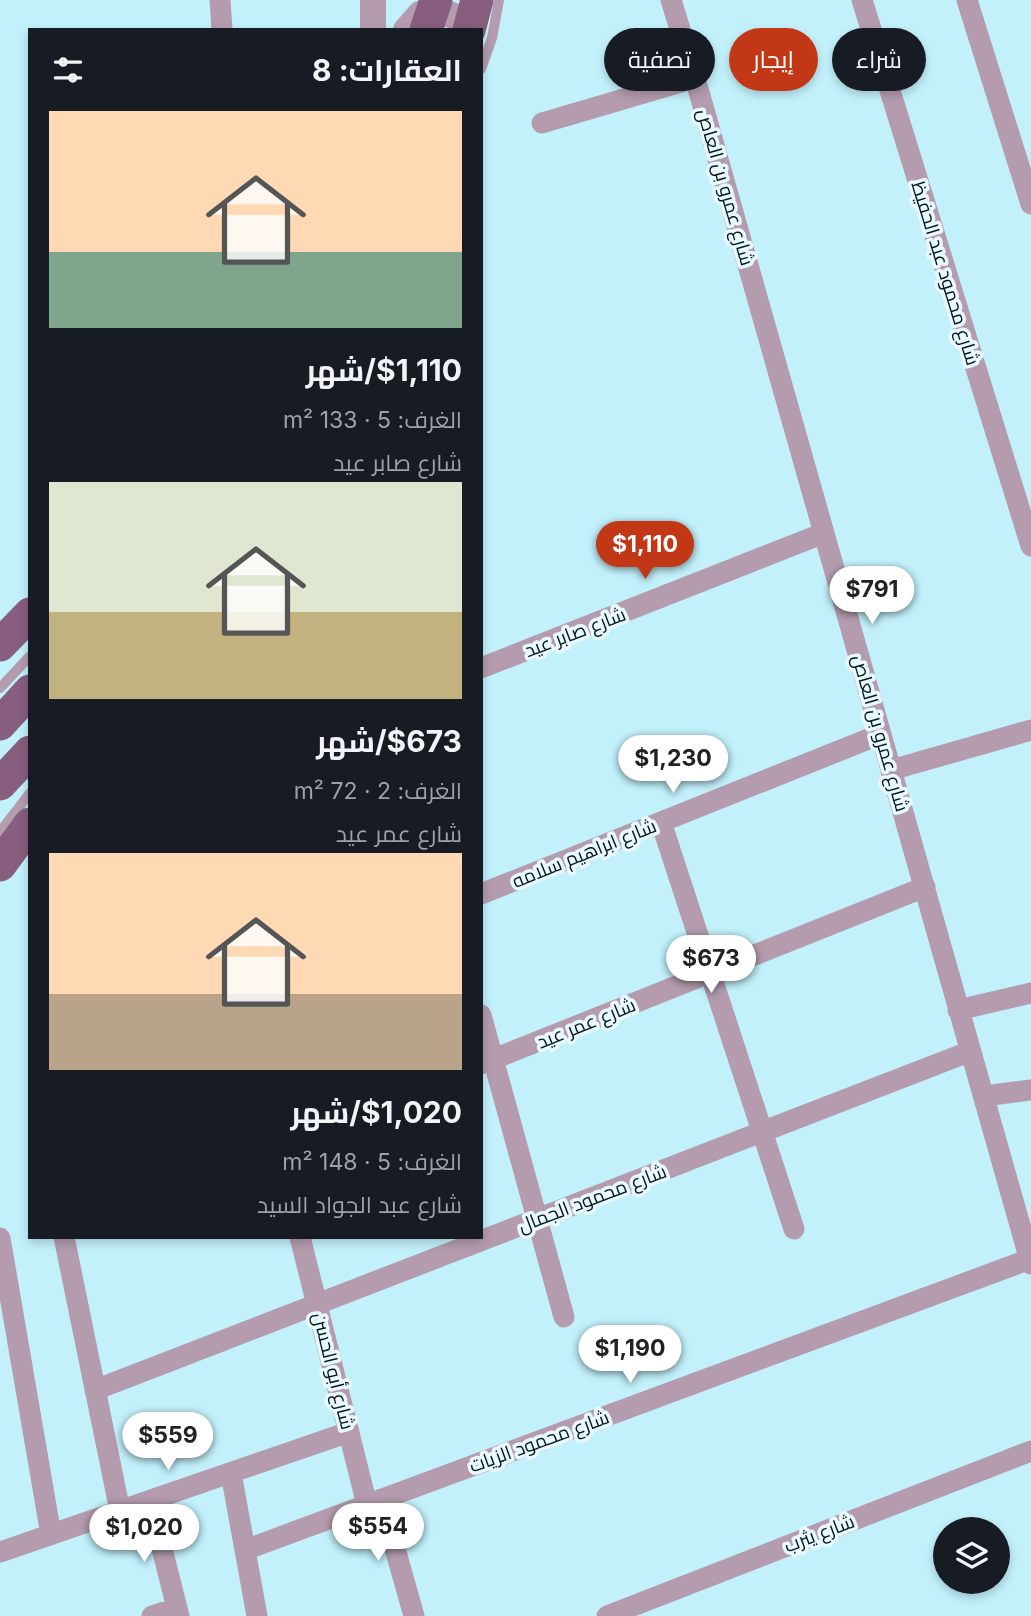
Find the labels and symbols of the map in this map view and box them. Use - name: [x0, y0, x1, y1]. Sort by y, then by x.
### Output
- street label: شارع عمرو بن العاص: [690, 106, 759, 269]
- street label: شارع محمود عبد الحفيظ: [905, 178, 984, 368]
- pin: $1,110: [588, 522, 702, 581]
- pin: $791: [831, 566, 913, 626]
- street label: شارع صابر عيد: [521, 603, 630, 664]
- street label: شارع عمرو بن العاص: [845, 652, 914, 815]
- pin: $1,230: [616, 736, 730, 795]
- street label: شارع ابراهيم سلامه: [509, 814, 660, 895]
- pin: $673: [670, 936, 752, 995]
- street label: شارع عمر عيد: [534, 993, 640, 1056]
- street label: شارع محمود الجمال: [515, 1160, 670, 1239]
- street label: شارع أبو الحسن: [306, 1310, 359, 1432]
- pin: $1,190: [573, 1326, 687, 1385]
- street label: شارع محمود الزيات: [466, 1405, 613, 1479]
- pin: $559: [127, 1412, 209, 1472]
- pin: $1,020: [87, 1504, 201, 1564]
- pin: $554: [337, 1504, 419, 1563]
- street label: شارع يثرب: [781, 1510, 858, 1559]

